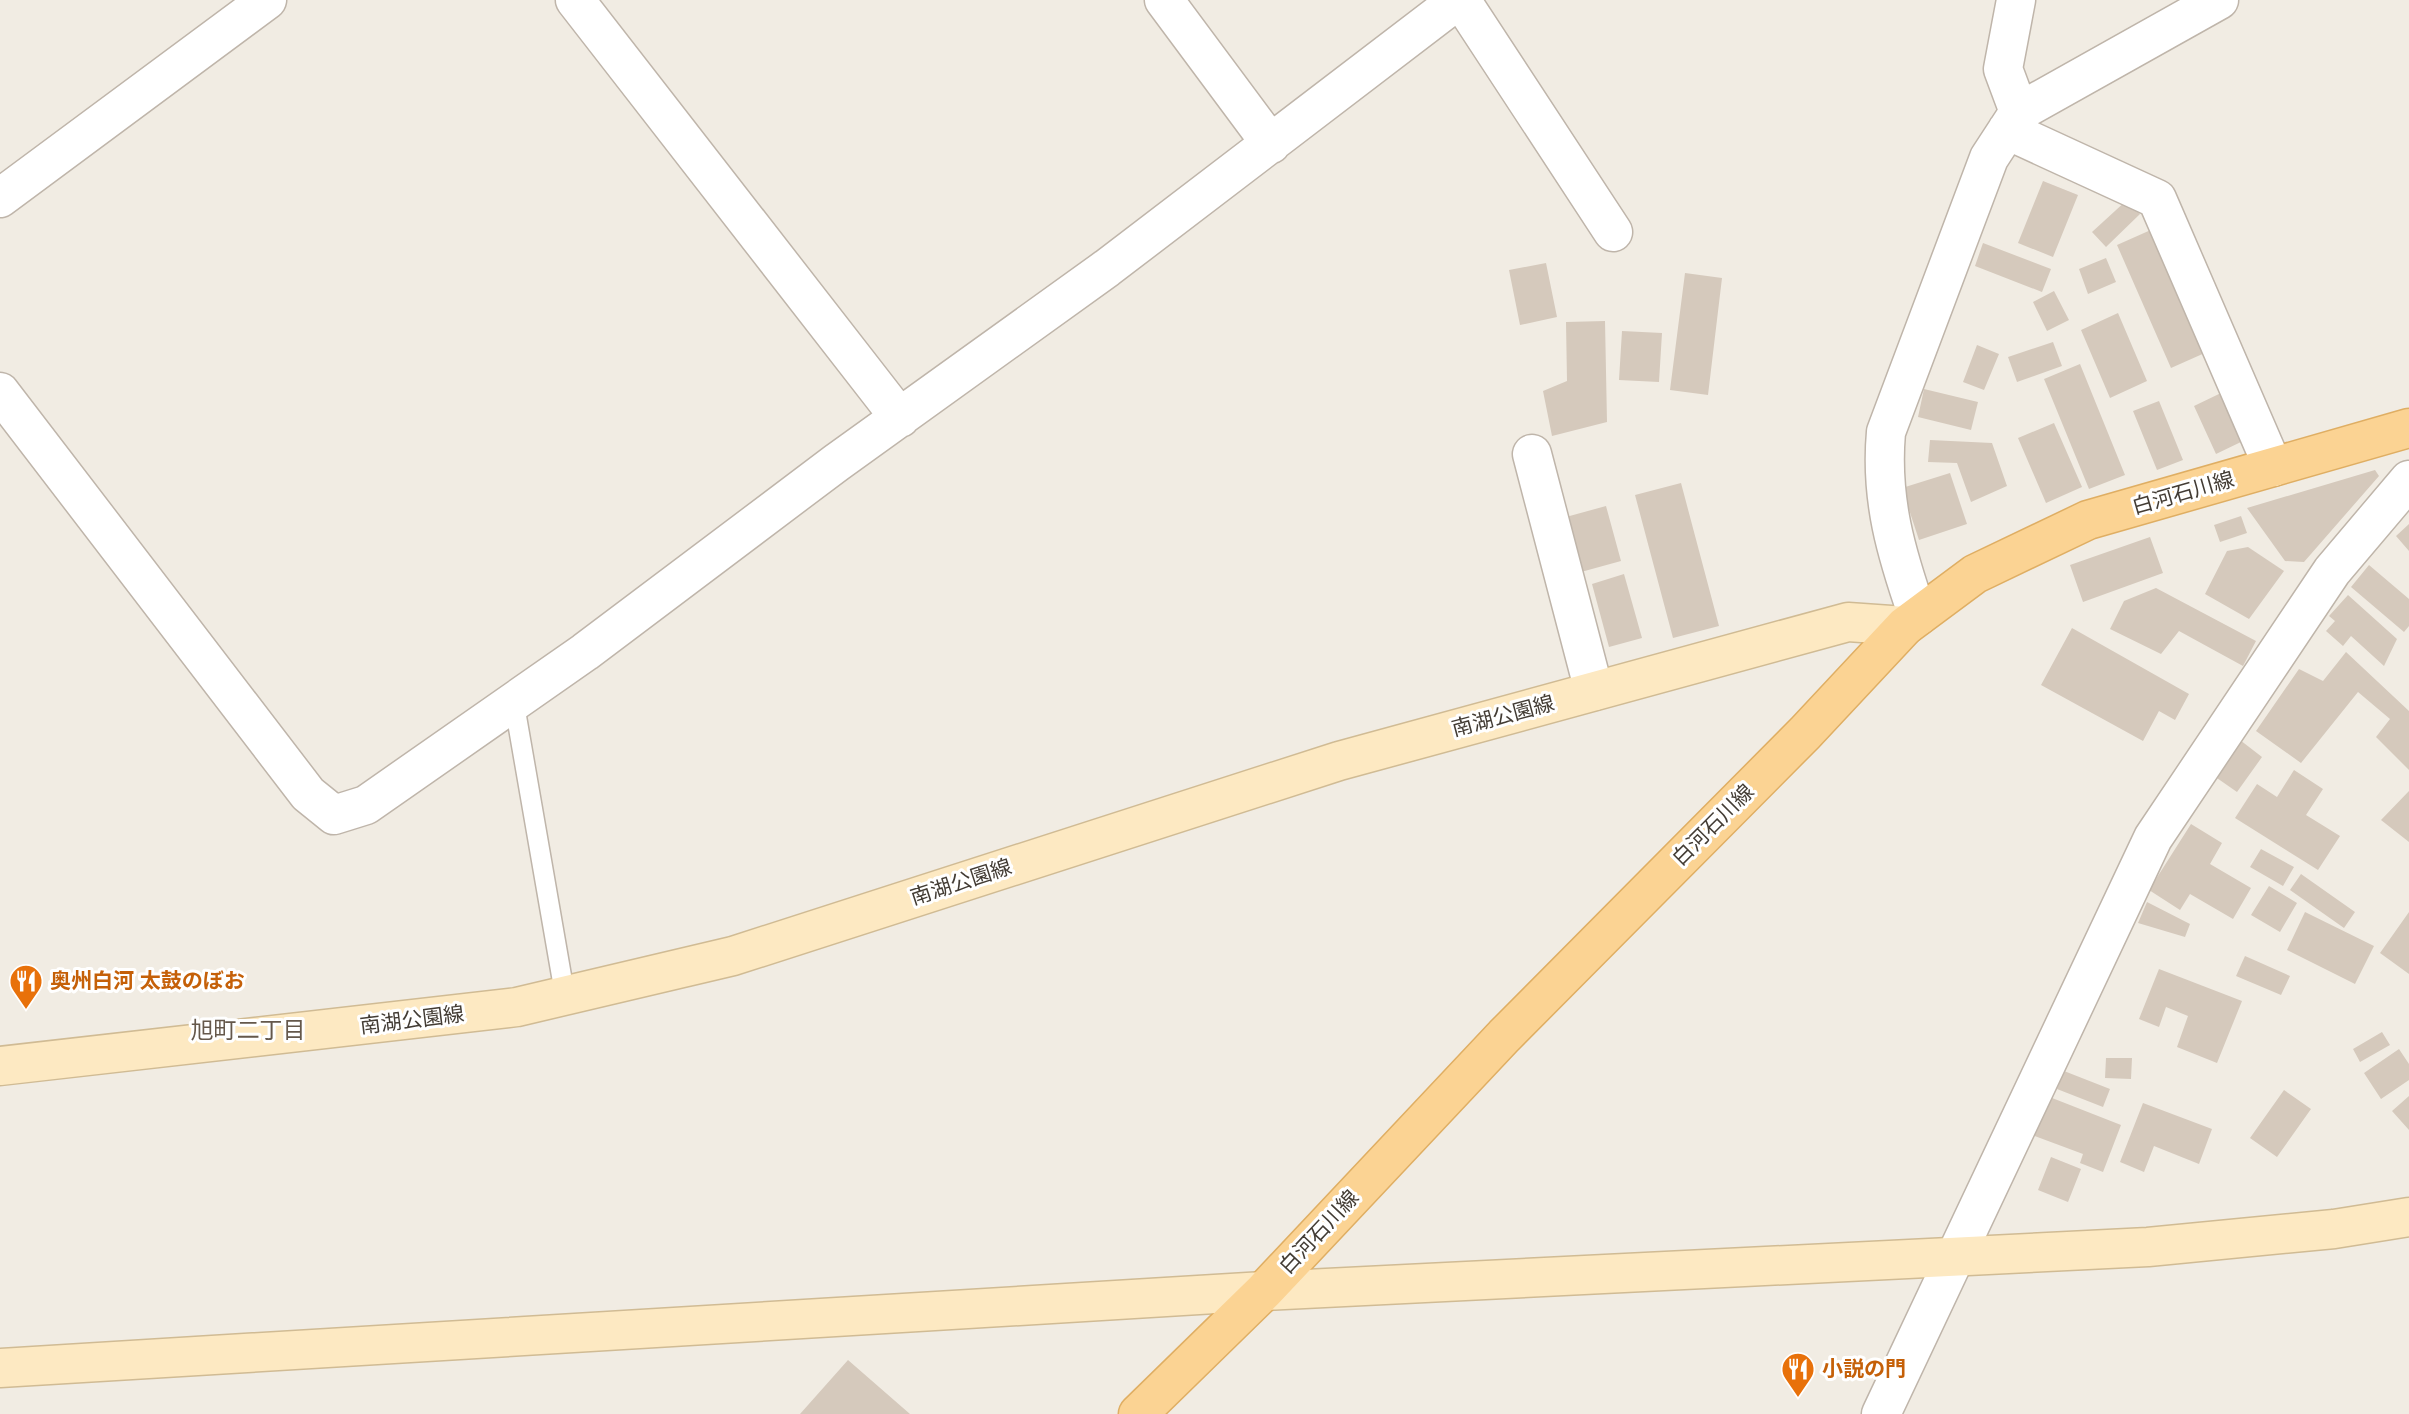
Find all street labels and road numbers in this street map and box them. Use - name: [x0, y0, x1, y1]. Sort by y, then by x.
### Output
- street label: 白河石川線: [2129, 465, 2237, 521]
- street label: 南湖公園線: [1449, 689, 1557, 743]
- street label: 白河石川線: [1666, 778, 1760, 872]
- street label: 南湖公園線: [907, 852, 1015, 912]
- street label: 南湖公園線: [358, 1000, 466, 1040]
- street label: 白河石川線: [1273, 1184, 1365, 1280]

